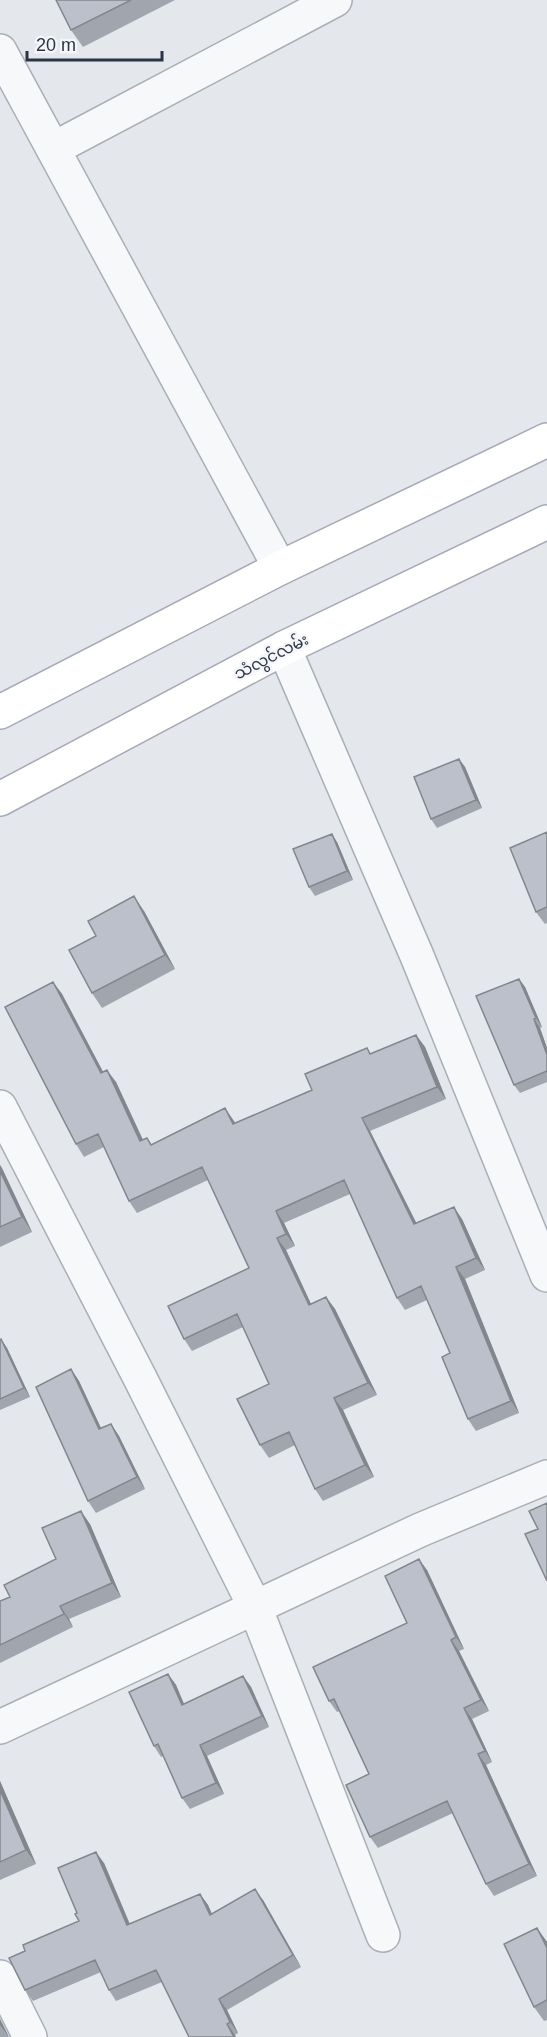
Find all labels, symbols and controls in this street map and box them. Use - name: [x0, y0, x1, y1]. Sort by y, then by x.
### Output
- scale bar: [27, 24, 162, 62]
- text: 20 m: [36, 35, 76, 55]
- street label: သံလွင်လမ်း: [230, 628, 313, 687]

